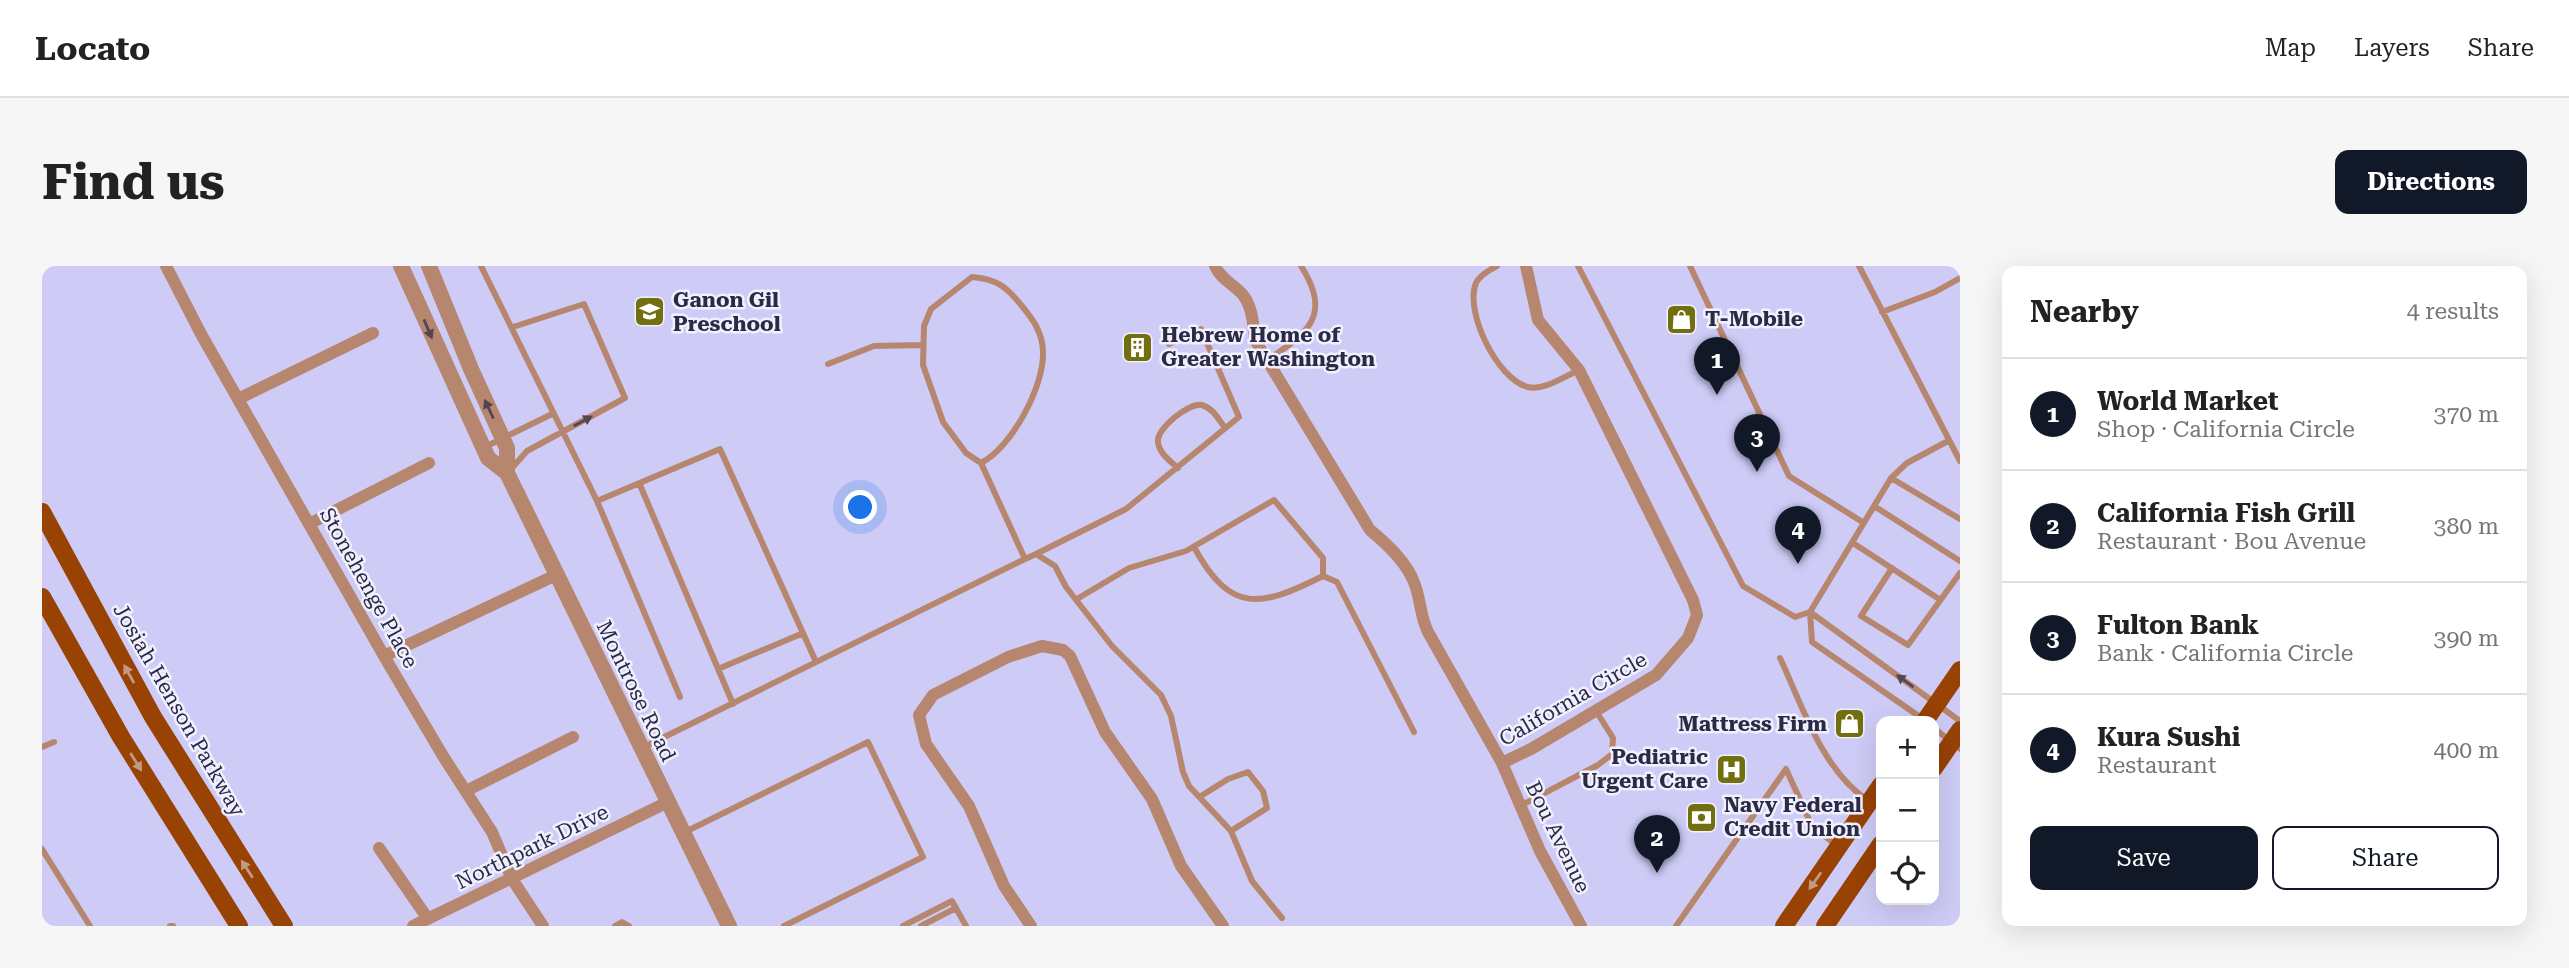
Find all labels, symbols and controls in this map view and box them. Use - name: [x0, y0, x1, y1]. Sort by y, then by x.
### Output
- text: Locato: [35, 29, 150, 68]
- text: Map: [2265, 34, 2316, 62]
- text: Layers: [2354, 34, 2430, 62]
- text: Share: [2468, 34, 2534, 62]
- button: Directions: [2335, 150, 2527, 214]
- text: Find us: [42, 154, 225, 211]
- place label: Ganon Gil Preschool: [673, 288, 781, 336]
- text: Nearby: [2030, 294, 2139, 329]
- school or university icon: Ganon Gil Preschool: [633, 295, 667, 329]
- text: 4 results: [2407, 298, 2499, 325]
- shop icon: T-Mobile: [1665, 302, 1699, 336]
- place label: T-Mobile: [1705, 307, 1803, 331]
- one-way arrow: [422, 319, 434, 339]
- place label: Hebrew Home of Greater Washington: [1161, 323, 1375, 371]
- building icon: Hebrew Home of Greater Washington: [1121, 330, 1155, 364]
- pin: 1: [1694, 337, 1740, 395]
- text: World Market: [2097, 386, 2278, 416]
- one-way arrow: [483, 399, 495, 419]
- text: 1: [2047, 401, 2059, 428]
- text: 370 m: [2434, 401, 2499, 428]
- pin: 3: [1734, 414, 1780, 472]
- one-way arrow: [573, 415, 593, 427]
- text: Shop · California Circle: [2097, 416, 2355, 443]
- your location: [843, 490, 877, 524]
- text: California Fish Grill: [2097, 498, 2355, 528]
- street label: Stonehenge Place: [315, 504, 423, 672]
- pin: 4: [1775, 506, 1821, 564]
- text: 2: [2047, 513, 2059, 540]
- text: 380 m: [2434, 513, 2499, 540]
- text: Restaurant · Bou Avenue: [2097, 528, 2366, 555]
- street label: Josiah Henson Parkway: [108, 599, 250, 821]
- text: Fulton Bank: [2097, 610, 2259, 640]
- street label: Montrose Road: [592, 617, 681, 766]
- text: 3: [2047, 625, 2059, 652]
- text: 390 m: [2434, 625, 2499, 652]
- text: Bank · California Circle: [2097, 640, 2353, 667]
- street label: California Circle: [1495, 647, 1651, 751]
- one-way arrow: [124, 664, 135, 684]
- one-way arrow: [1896, 674, 1914, 688]
- shop icon: Mattress Firm: [1833, 707, 1867, 741]
- place label: Mattress Firm: [1679, 712, 1827, 736]
- map controls: [1876, 716, 1939, 905]
- button: +: [1876, 716, 1939, 779]
- text: Kura Sushi: [2097, 722, 2240, 752]
- text: 4: [2047, 737, 2059, 764]
- text: 400 m: [2434, 737, 2499, 764]
- place label: Pediatric Urgent Care: [1581, 745, 1708, 793]
- hospital icon: Pediatric Urgent Care: [1714, 752, 1748, 786]
- text: Restaurant: [2097, 752, 2216, 779]
- one-way arrow: [130, 753, 143, 772]
- street label: Bou Avenue: [1521, 777, 1595, 897]
- button: −: [1876, 779, 1939, 842]
- place label: Navy Federal Credit Union: [1724, 793, 1862, 841]
- street label: Northpark Drive: [452, 800, 612, 894]
- bank icon: Navy Federal Credit Union: [1684, 800, 1718, 834]
- pin: 2: [1634, 815, 1680, 873]
- button: Save: [2030, 826, 2258, 890]
- button: Share: [2272, 826, 2499, 890]
- button: locate: [1876, 842, 1939, 905]
- one-way arrow: [240, 859, 253, 879]
- one-way arrow: [1808, 872, 1822, 890]

